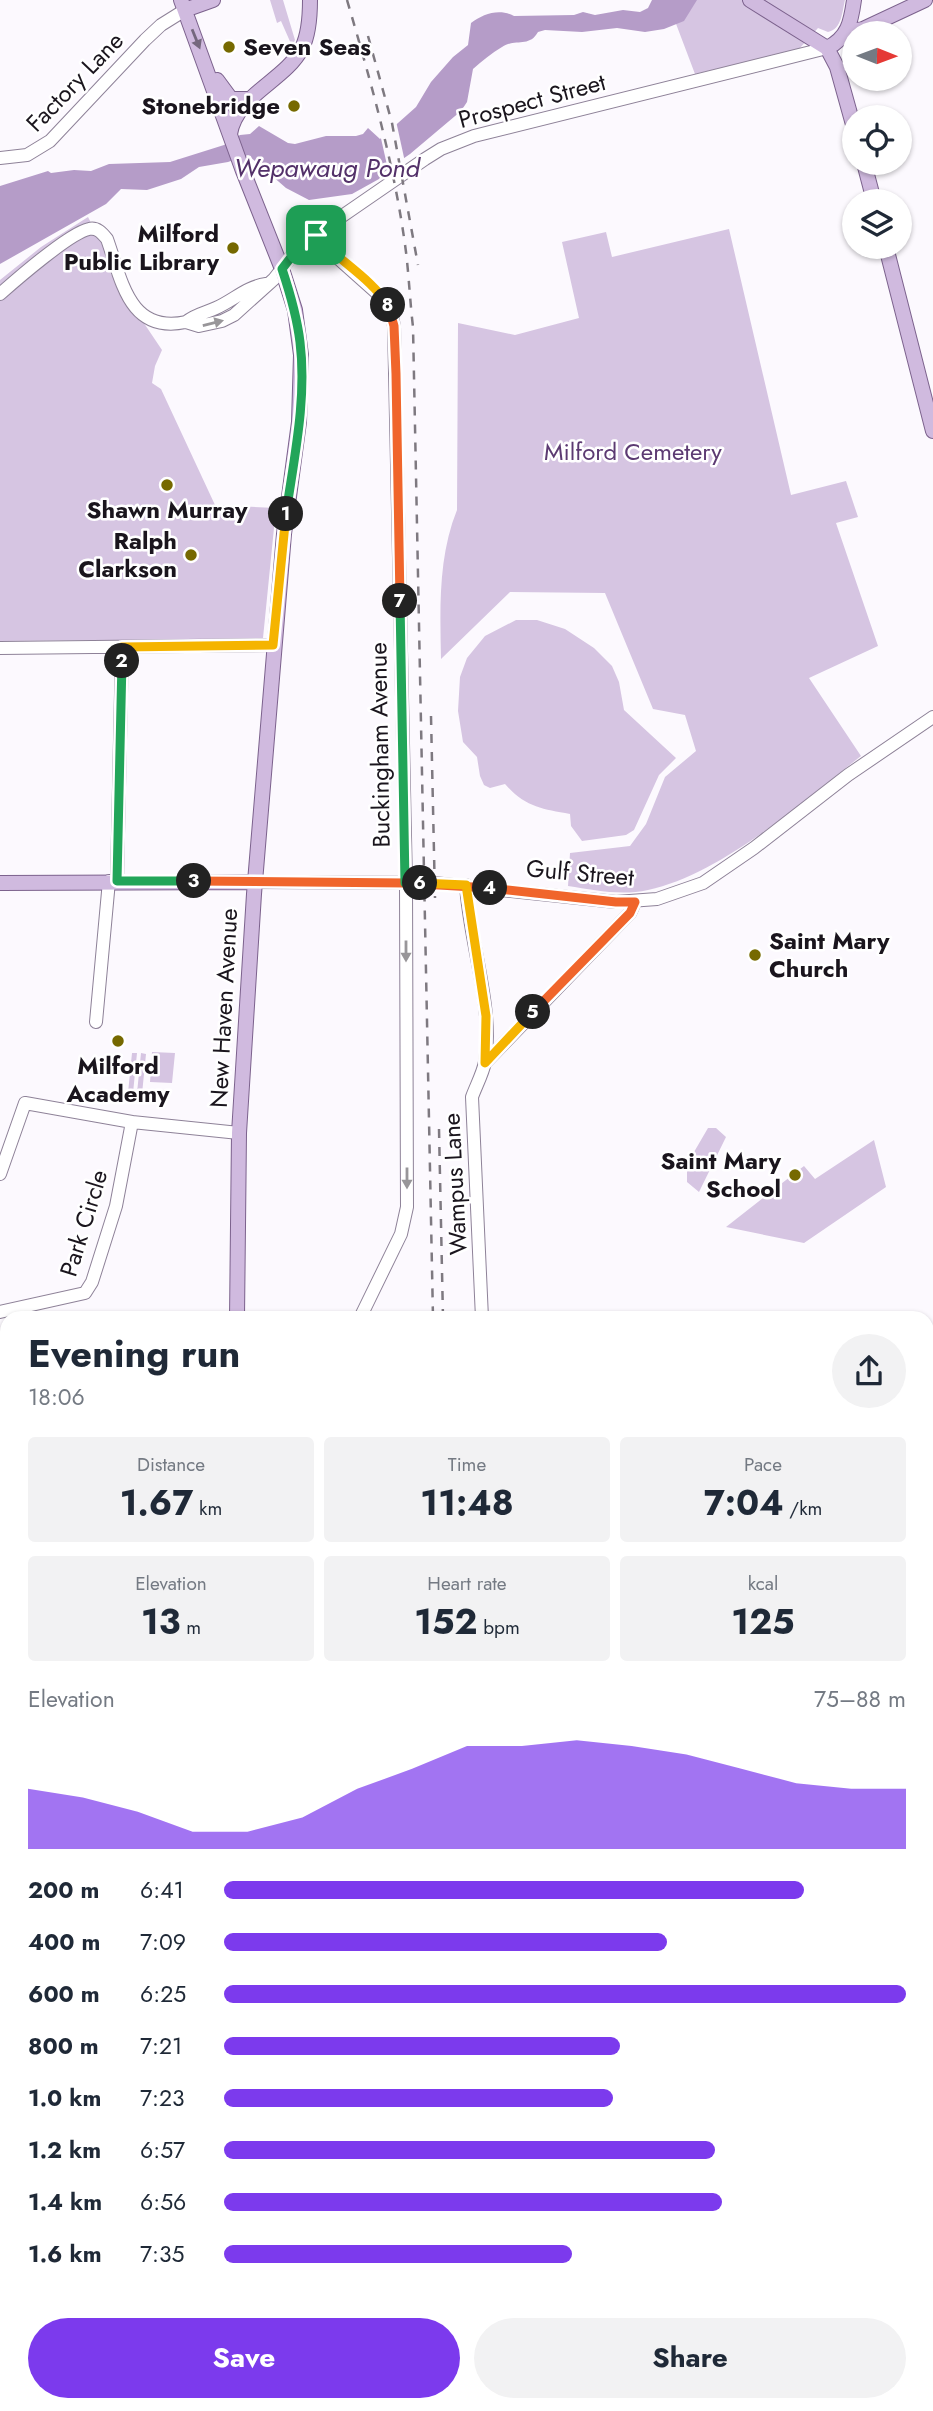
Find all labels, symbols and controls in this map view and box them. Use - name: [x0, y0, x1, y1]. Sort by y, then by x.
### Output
- north arrow: [842, 21, 912, 91]
- map controls: [842, 21, 912, 259]
- street label: Factory Lane: [18, 24, 131, 140]
- one-way arrow: [190, 29, 201, 50]
- place label: Seven Seas: [243, 29, 371, 64]
- marker: Seven Seas: [221, 39, 237, 55]
- street label: Prospect Street: [454, 64, 610, 137]
- place label: Stonebridge: [141, 88, 280, 123]
- marker: Stonebridge: [286, 98, 302, 114]
- button: locate: [842, 105, 912, 175]
- water label: Wepawaug Pond: [234, 149, 422, 187]
- button: layers: [842, 189, 912, 259]
- pin: [286, 205, 346, 265]
- place label: Milford Public Library: [64, 216, 219, 279]
- icon: arrive: [297, 216, 335, 254]
- marker: Milford Public Library: [225, 240, 241, 256]
- pin: 8: [370, 288, 406, 322]
- text: 8: [382, 291, 393, 318]
- one-way arrow: [202, 317, 224, 328]
- park label: Milford Cemetery: [544, 434, 722, 469]
- marker: Shawn Murray: [159, 477, 175, 493]
- place label: Shawn Murray: [87, 492, 248, 527]
- pin: 1: [268, 496, 304, 532]
- text: 1: [281, 500, 290, 527]
- place label: Ralph Clarkson: [78, 523, 177, 586]
- marker: Ralph Clarkson: [183, 547, 199, 563]
- pin: 7: [382, 584, 418, 618]
- text: 7: [394, 587, 405, 614]
- street label: Buckingham Avenue: [360, 642, 399, 848]
- pin: 2: [104, 644, 140, 678]
- text: 2: [115, 647, 128, 674]
- street label: Gulf Street: [525, 850, 636, 895]
- pin: 3: [176, 864, 212, 898]
- pin: 6: [402, 866, 438, 900]
- text: 3: [188, 867, 199, 894]
- text: 6: [413, 869, 426, 896]
- pin: 4: [472, 870, 508, 906]
- text: 4: [483, 874, 496, 901]
- street label: New Haven Avenue: [201, 907, 246, 1109]
- place label: Saint Mary Church: [769, 923, 890, 986]
- one-way arrow: [400, 940, 412, 962]
- marker: Saint Mary Church: [747, 947, 763, 963]
- pin: 5: [516, 995, 550, 1030]
- text: 5: [526, 998, 539, 1025]
- marker: Milford Academy: [110, 1033, 126, 1049]
- place label: Milford Academy: [65, 1048, 170, 1111]
- street label: Wampus Lane: [433, 1112, 476, 1256]
- place label: Saint Mary School: [660, 1143, 781, 1206]
- street label: Park Circle: [51, 1165, 116, 1281]
- one-way arrow: [401, 1167, 413, 1189]
- marker: Saint Mary School: [787, 1167, 803, 1183]
- text: Evening run: [28, 1326, 240, 1381]
- button: share: [832, 1334, 906, 1408]
- text: 18:06: [28, 1380, 85, 1414]
- text: Distance: [137, 1451, 205, 1478]
- text: Time: [448, 1451, 486, 1478]
- text: Pace: [744, 1451, 782, 1478]
- text: 1.67: [120, 1478, 193, 1528]
- text: 11:48: [420, 1478, 514, 1528]
- text: 7:04: [704, 1478, 784, 1528]
- text: km: [193, 1495, 222, 1522]
- text: /km: [784, 1495, 822, 1522]
- text: Elevation: [135, 1570, 207, 1597]
- text: Heart rate: [427, 1570, 507, 1597]
- text: kcal: [748, 1570, 778, 1597]
- text: 13: [141, 1597, 181, 1647]
- text: 152: [414, 1597, 478, 1647]
- text: 125: [731, 1597, 795, 1647]
- text: m: [181, 1614, 201, 1641]
- text: bpm: [478, 1614, 520, 1641]
- text: Elevation: [28, 1682, 115, 1716]
- text: 75–88 m: [814, 1682, 906, 1716]
- text: 200 m: [28, 1873, 99, 1907]
- text: 6:41: [140, 1873, 184, 1907]
- text: 400 m: [28, 1925, 100, 1959]
- text: 7:09: [140, 1925, 186, 1959]
- text: 600 m: [28, 1977, 100, 2011]
- text: 6:25: [140, 1977, 186, 2011]
- text: 800 m: [28, 2029, 99, 2063]
- text: 7:21: [140, 2029, 182, 2063]
- text: 1.0 km: [28, 2081, 101, 2115]
- text: 7:23: [140, 2081, 185, 2115]
- text: 1.2 km: [28, 2133, 101, 2167]
- text: 6:57: [140, 2133, 185, 2167]
- text: 1.4 km: [28, 2185, 102, 2219]
- text: 6:56: [140, 2185, 186, 2219]
- text: 1.6 km: [28, 2237, 102, 2271]
- text: 7:35: [140, 2237, 185, 2271]
- button: Save: [28, 2318, 460, 2398]
- button: Share: [474, 2318, 906, 2398]

